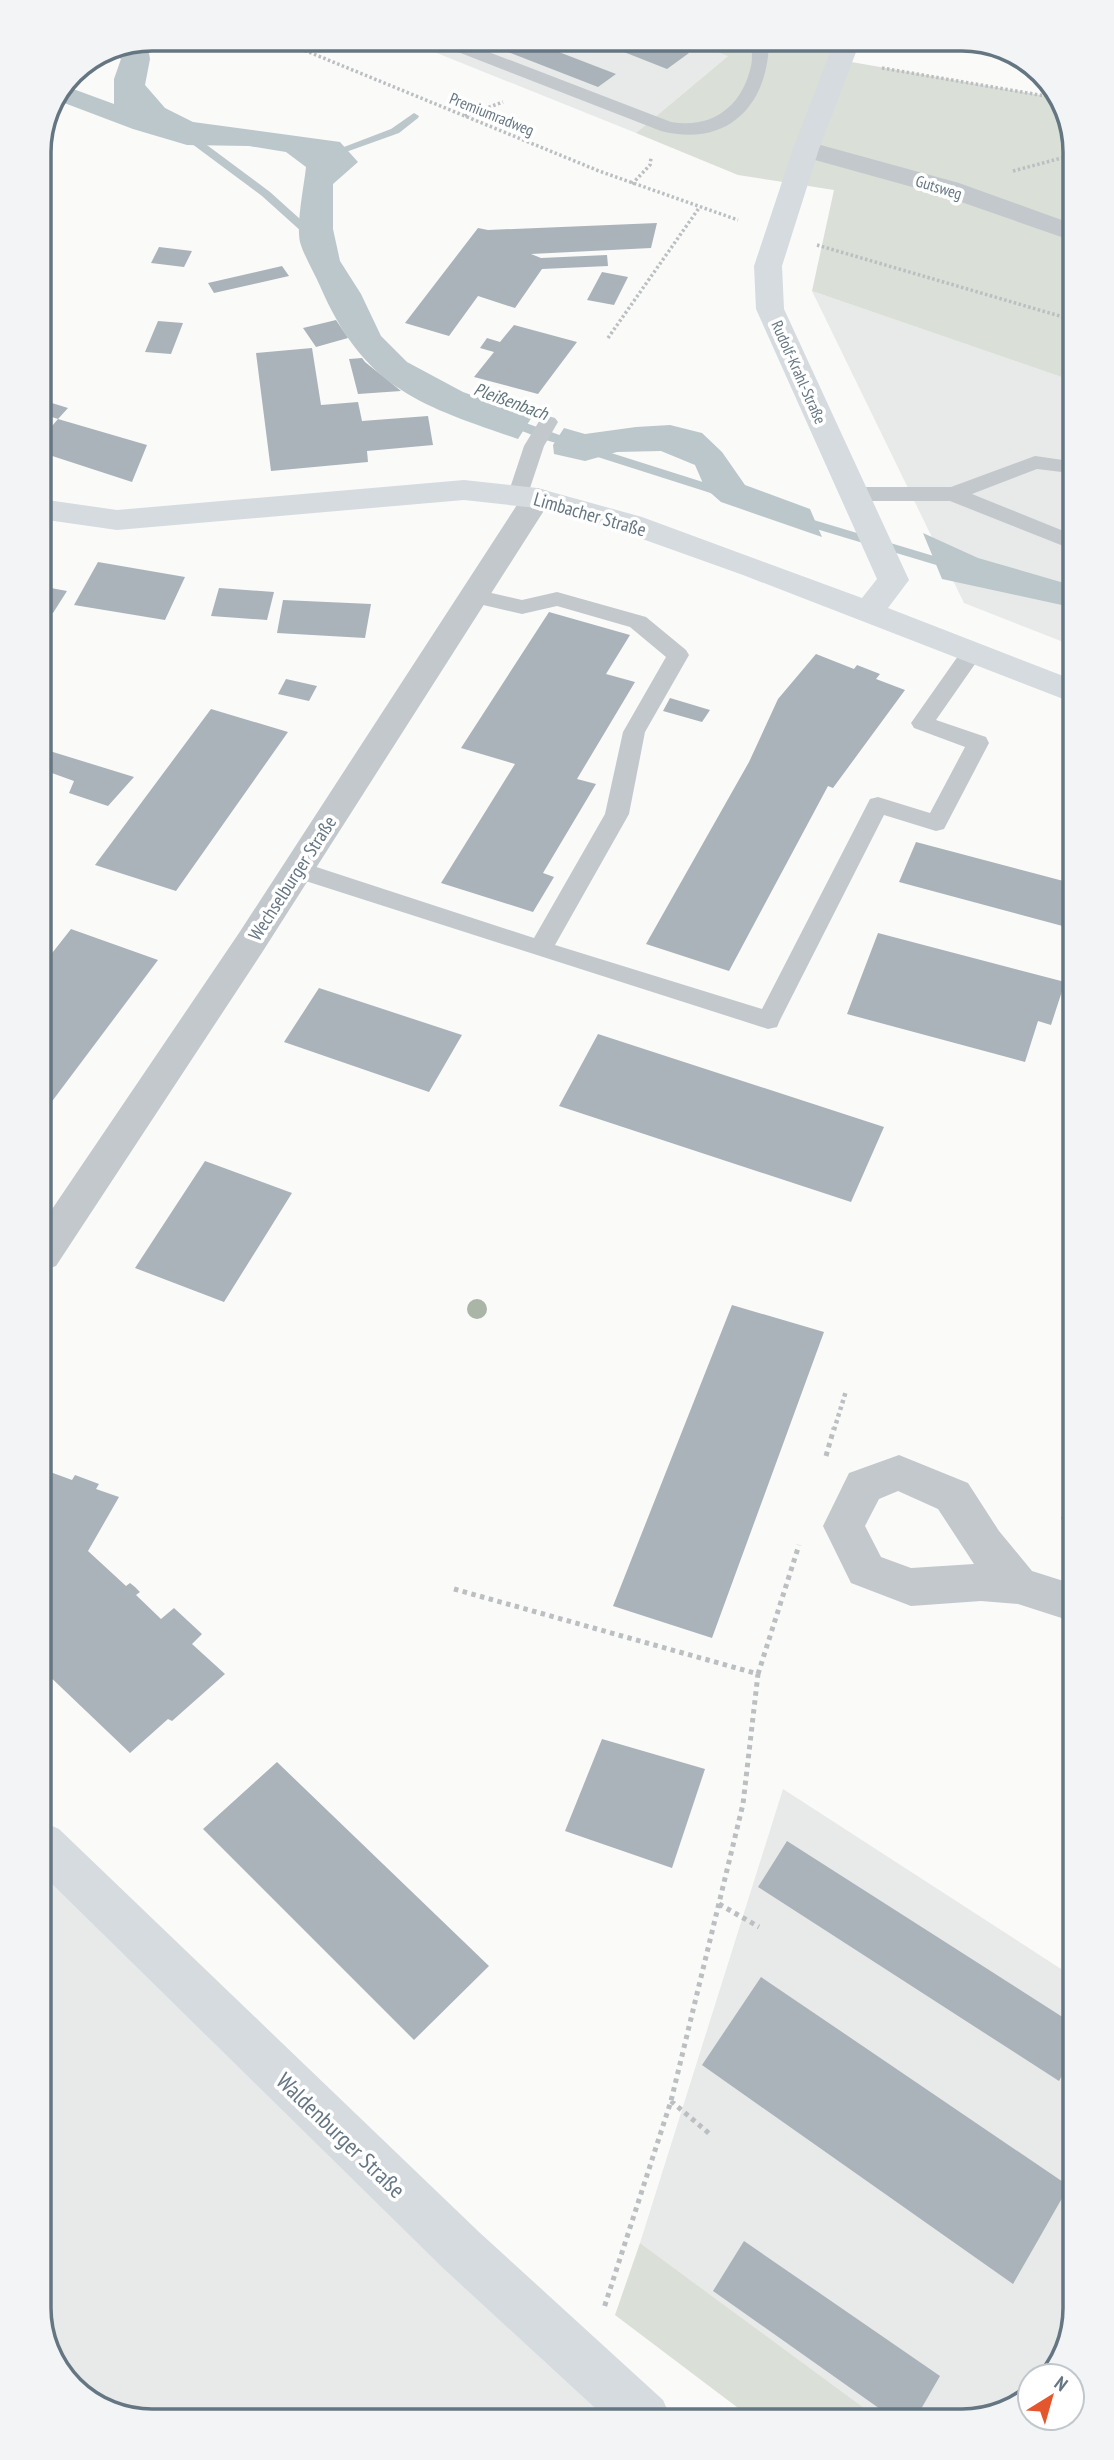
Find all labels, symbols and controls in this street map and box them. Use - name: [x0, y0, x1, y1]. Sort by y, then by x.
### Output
- street label: Premiumradweg: [447, 88, 537, 140]
- street label: Gutsweg: [913, 171, 965, 203]
- street label: Rudolf-Krahl-Straße: [767, 317, 831, 427]
- water label: Pleißenbach: [471, 377, 552, 425]
- street label: Limbacher Straße: [531, 487, 649, 542]
- street label: Wechselburger Straße: [243, 811, 341, 945]
- street label: Waldenburger Straße: [270, 2066, 412, 2204]
- north arrow: [1016, 2362, 1086, 2432]
- text: N: [1050, 2371, 1073, 2396]

